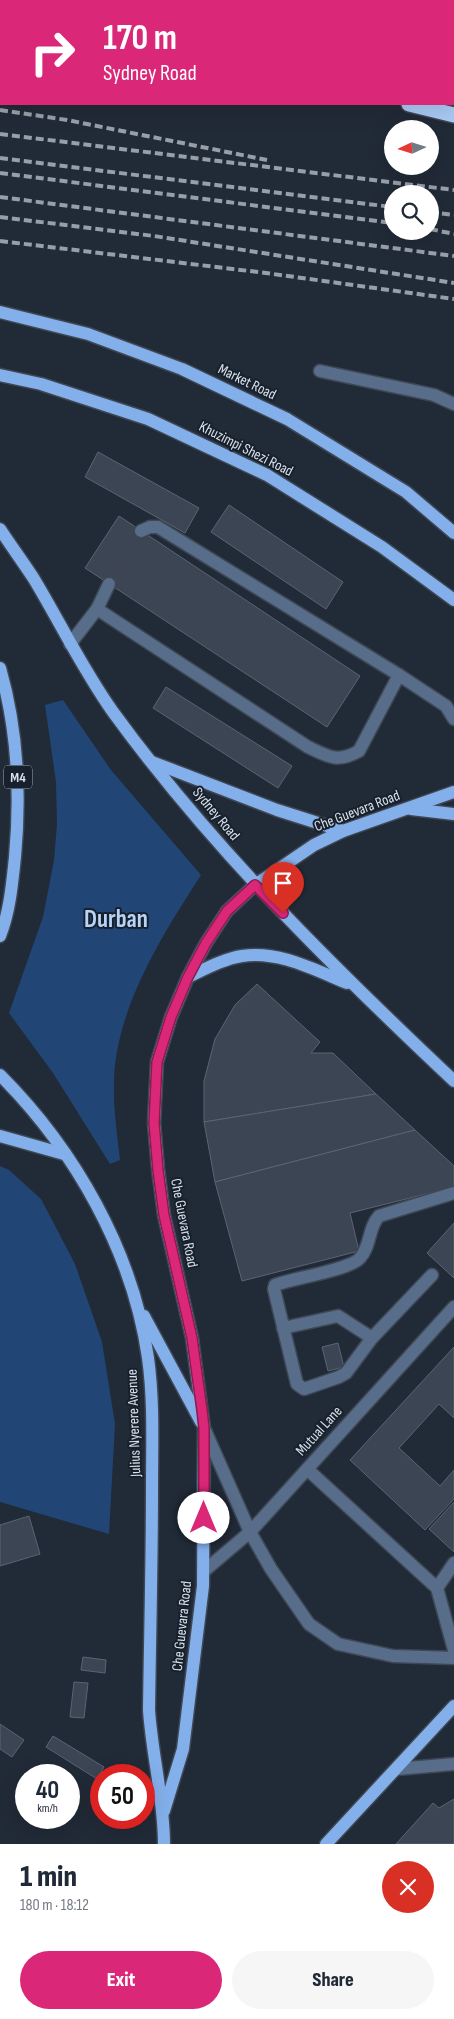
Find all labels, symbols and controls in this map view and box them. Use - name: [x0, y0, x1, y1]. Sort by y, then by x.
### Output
- text: 170 m: [103, 17, 177, 60]
- icon: right: [20, 20, 85, 85]
- text: Sydney Road: [103, 60, 197, 87]
- north arrow: [384, 120, 439, 175]
- map controls: [384, 120, 439, 240]
- button: search: [384, 185, 439, 240]
- street label: Market Road: [215, 360, 279, 404]
- street label: Khuzimpi Shezi Road: [196, 417, 296, 481]
- road number: M4: [4, 766, 32, 789]
- street label: Sydney Road: [188, 783, 244, 845]
- street label: Che Guevara Road: [311, 786, 403, 836]
- pin: [262, 862, 304, 913]
- icon: arrive: [269, 869, 297, 897]
- district label: Durban: [84, 904, 148, 935]
- street label: Che Guevara Road: [166, 1177, 202, 1269]
- street label: Julius Nyerere Avenue: [123, 1369, 145, 1478]
- street label: Mutual Lane: [292, 1402, 346, 1460]
- position arrow: [177, 1491, 229, 1543]
- street label: Che Guevara Road: [168, 1580, 196, 1672]
- speed limit sign: 50: [90, 1764, 155, 1829]
- text: 40: [36, 1775, 59, 1806]
- text: km/h: [37, 1801, 58, 1816]
- text: 1 min: [20, 1859, 77, 1895]
- button: close: [382, 1861, 434, 1913]
- text: 180 m · 18:12: [20, 1896, 89, 1915]
- button: Exit: [20, 1951, 222, 2009]
- button: Share: [232, 1951, 434, 2009]

